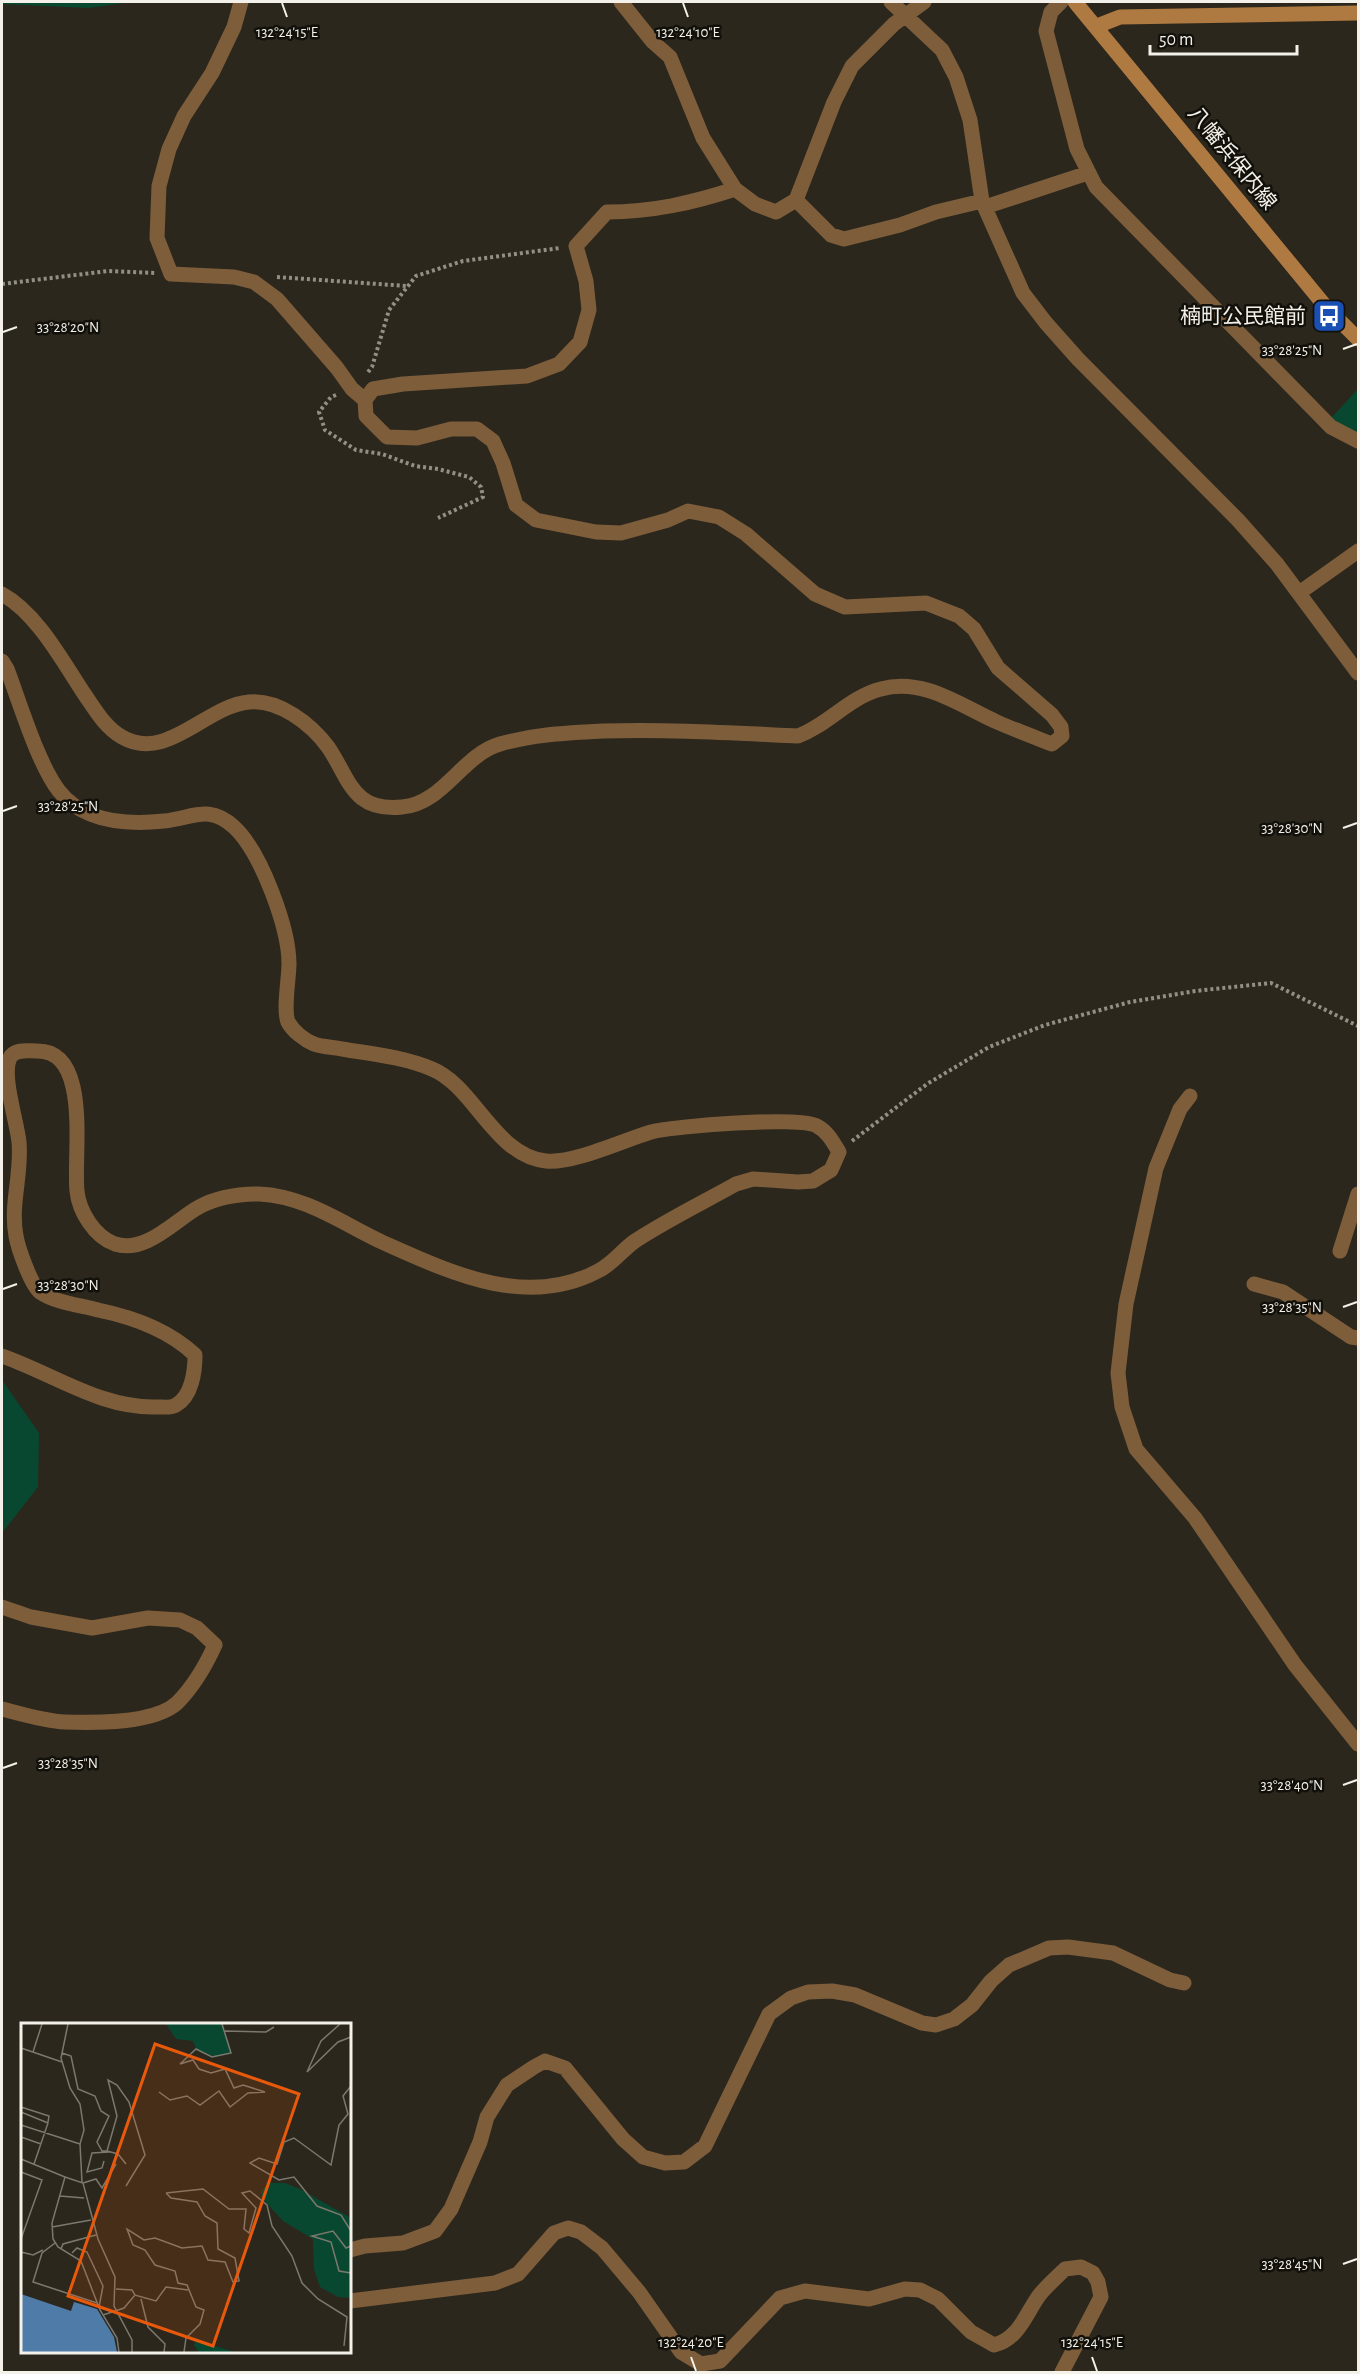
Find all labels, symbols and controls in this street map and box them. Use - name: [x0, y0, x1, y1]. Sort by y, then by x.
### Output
- scale bar: [1150, 18, 1297, 56]
- text: 132°24'15"E: [256, 25, 318, 40]
- text: 132°24'10"E: [656, 25, 720, 40]
- text: 50 m: [1159, 31, 1193, 49]
- street label: 八幡浜保内線: [1184, 102, 1281, 214]
- bus stop icon: 楠町公民館前: [1311, 298, 1347, 334]
- place label: 楠町公民館前: [1180, 305, 1306, 327]
- text: 33°28'20"N: [37, 320, 99, 335]
- text: 33°28'25"N: [1262, 343, 1322, 358]
- text: 33°28'25"N: [38, 799, 98, 814]
- text: 33°28'30"N: [1261, 821, 1323, 836]
- text: 33°28'30"N: [37, 1278, 99, 1293]
- text: 33°28'35"N: [1262, 1300, 1322, 1315]
- text: 33°28'35"N: [38, 1756, 98, 1771]
- text: 33°28'40"N: [1261, 1778, 1323, 1793]
- inset map: [21, 2023, 351, 2353]
- text: 33°28'45"N: [1261, 2257, 1323, 2272]
- text: 132°24'20"E: [658, 2335, 724, 2350]
- text: 132°24'15"E: [1061, 2335, 1123, 2350]

